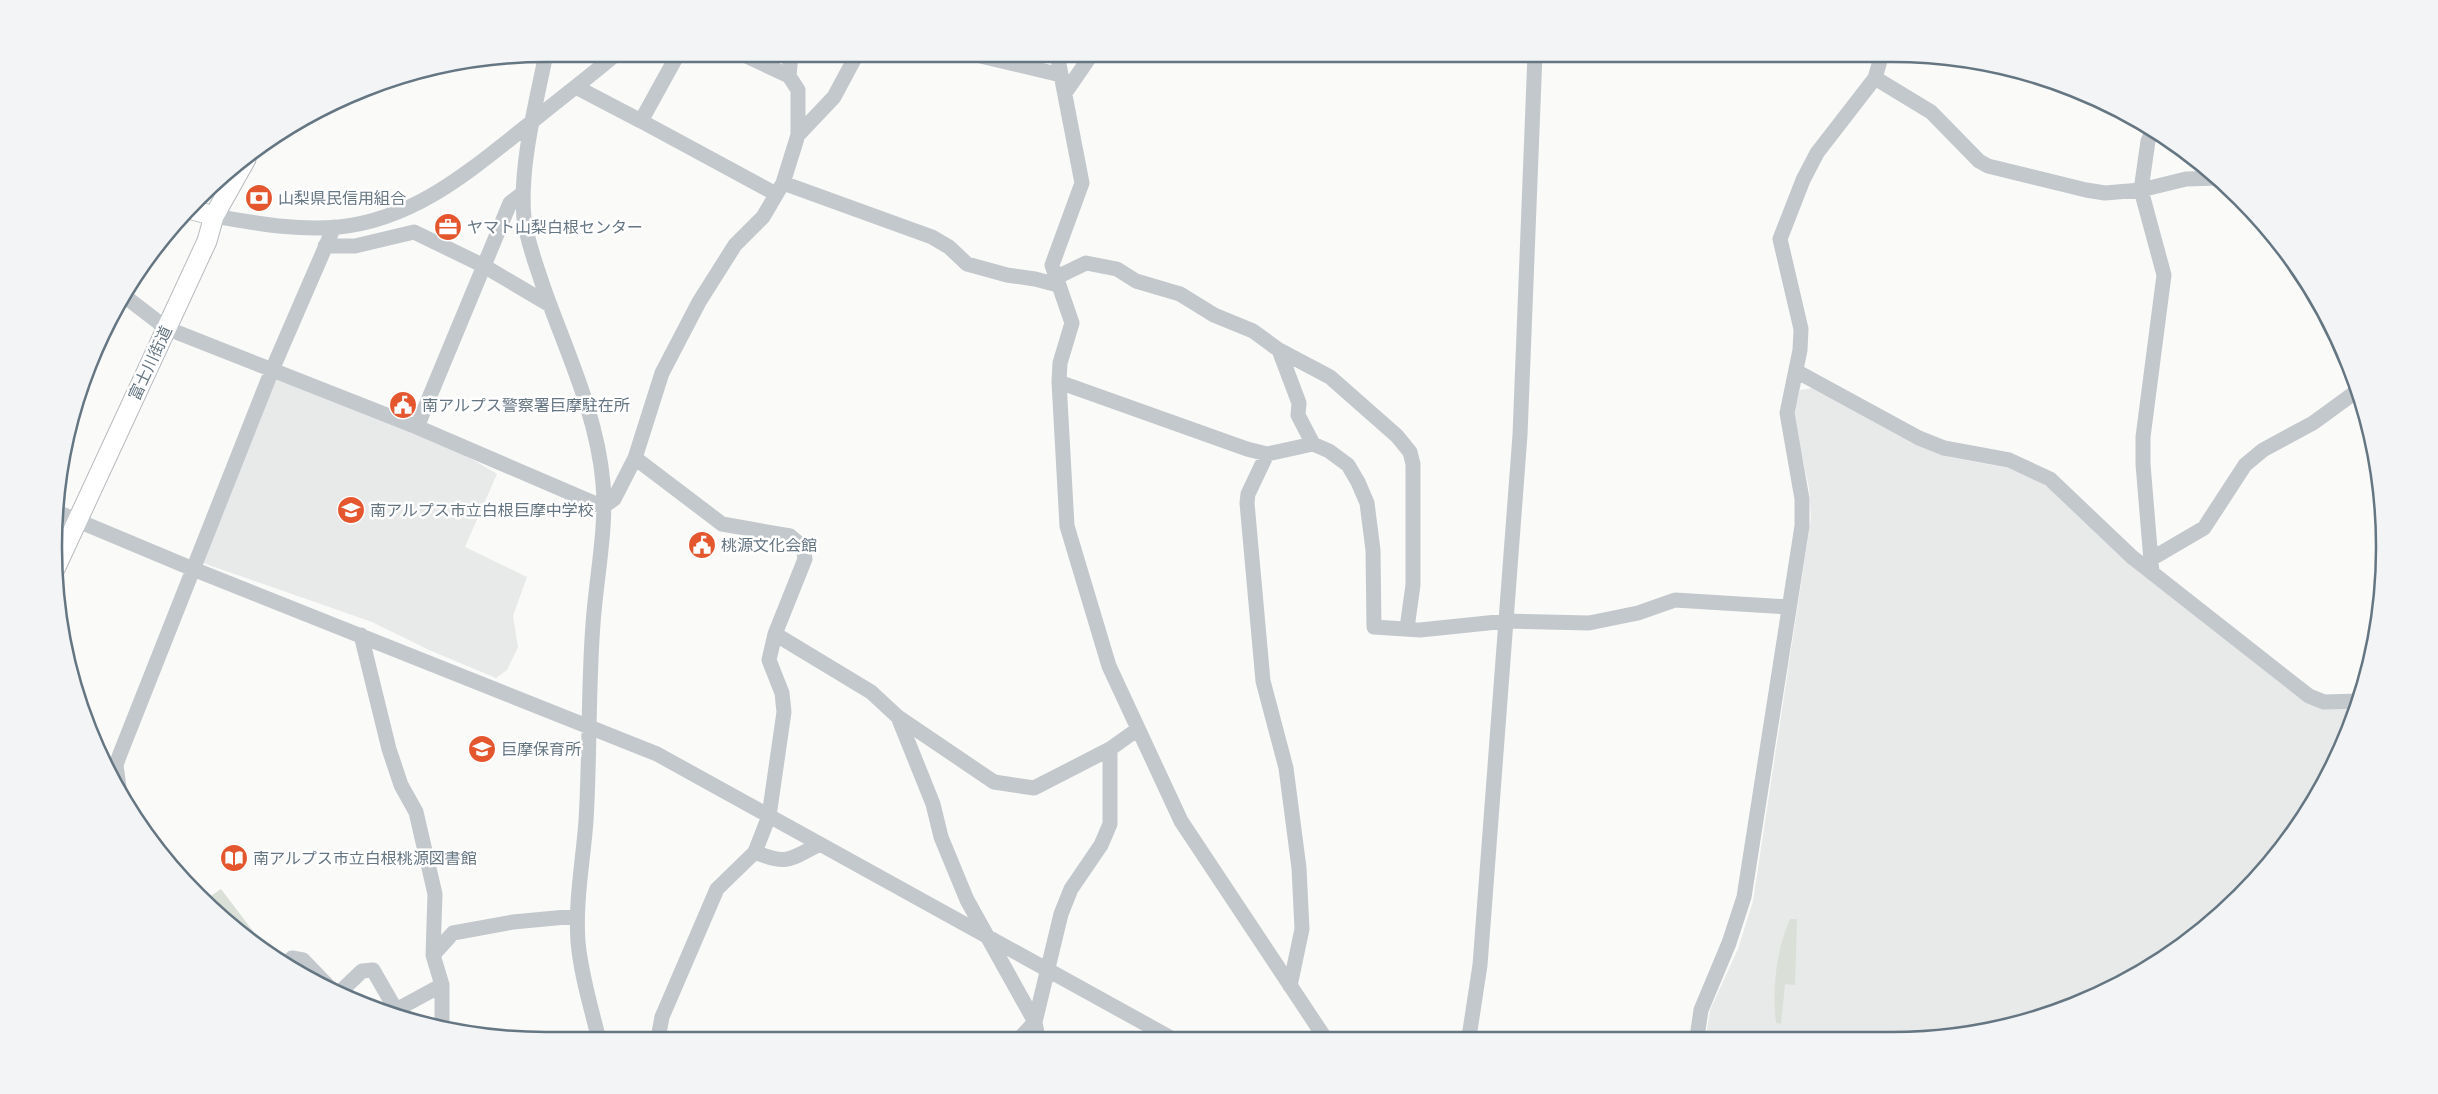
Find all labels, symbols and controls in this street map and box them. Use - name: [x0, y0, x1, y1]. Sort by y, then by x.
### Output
- bank icon: 山梨県民信用組合: [244, 183, 274, 213]
- place label: 山梨県民信用組合: [278, 188, 406, 209]
- office icon: ヤマト山梨白根センター: [433, 212, 463, 242]
- place label: ヤマト山梨白根センター: [467, 217, 643, 238]
- street label: 富士川街道: [124, 323, 177, 404]
- public building icon: 南アルプス警察署巨摩駐在所: [388, 390, 418, 420]
- place label: 南アルプス警察署巨摩駐在所: [422, 395, 630, 416]
- school or university icon: 南アルプス市立白根巨摩中学校: [336, 495, 366, 525]
- place label: 南アルプス市立白根巨摩中学校: [370, 500, 594, 521]
- public building icon: 桃源文化会館: [687, 530, 717, 560]
- place label: 桃源文化会館: [721, 535, 817, 556]
- school or university icon: 巨摩保育所: [467, 734, 497, 764]
- place label: 巨摩保育所: [501, 739, 581, 760]
- library icon: 南アルプス市立白根桃源図書館: [219, 843, 249, 873]
- place label: 南アルプス市立白根桃源図書館: [253, 848, 477, 869]

